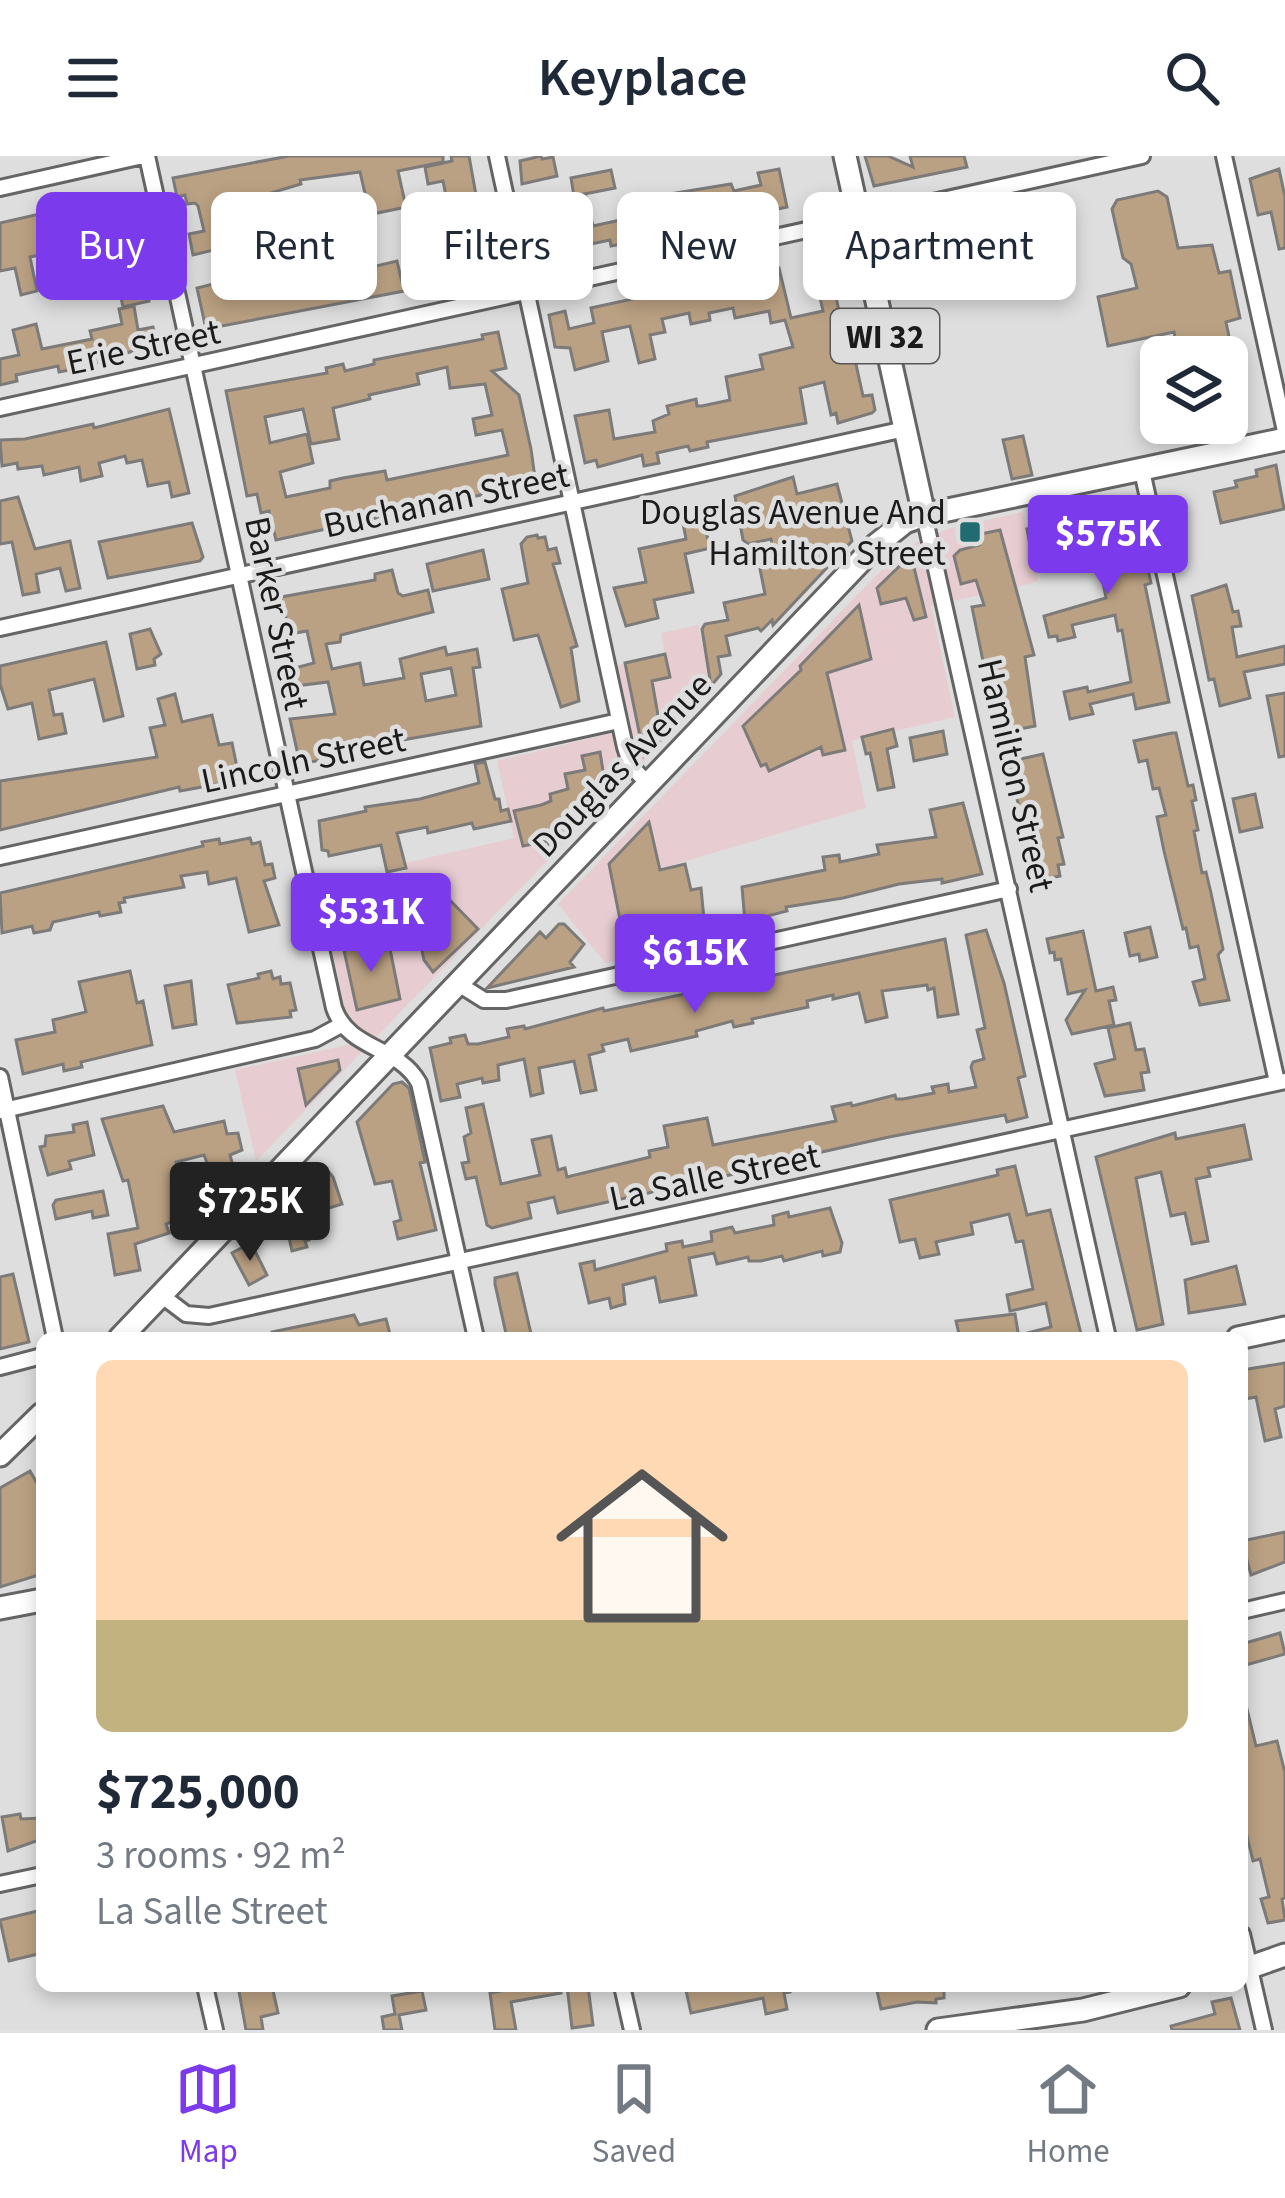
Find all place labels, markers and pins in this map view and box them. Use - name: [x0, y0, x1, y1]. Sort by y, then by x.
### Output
- place label: Douglas Avenue And Hamilton Street: [640, 487, 946, 579]
- pin: $575K: [1024, 495, 1192, 597]
- marker: Douglas Avenue And Hamilton Street: [957, 519, 983, 545]
- pin: $531K: [287, 873, 455, 975]
- pin: $615K: [611, 914, 779, 1016]
- pin: $725K: [166, 1162, 334, 1264]

